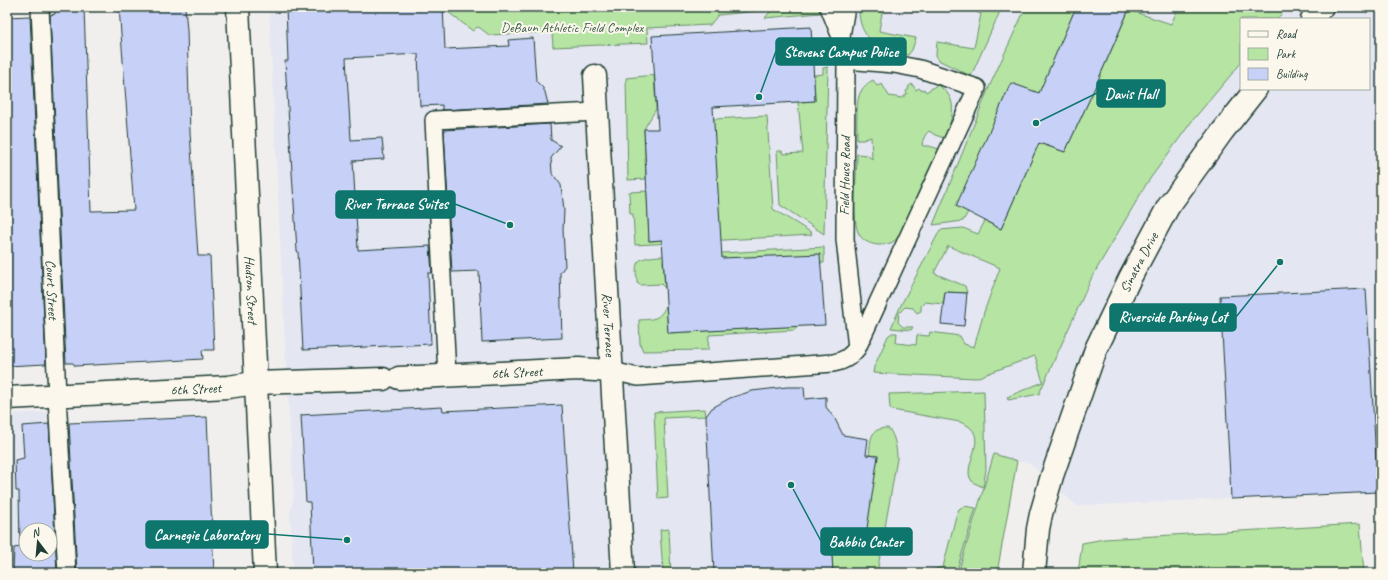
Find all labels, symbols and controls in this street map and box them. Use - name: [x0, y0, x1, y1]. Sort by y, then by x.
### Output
- legend: [1240, 18, 1370, 90]
- park label: DeBaun Athletic Field Complex: [501, 19, 645, 36]
- text: Road: [1276, 26, 1298, 42]
- callout: Stevens Campus Police: [776, 38, 906, 65]
- text: Stevens Campus Police: [784, 43, 900, 62]
- text: Park: [1276, 46, 1297, 62]
- text: Building: [1276, 66, 1308, 82]
- callout: Davis Hall: [1097, 80, 1165, 107]
- text: Davis Hall: [1105, 85, 1160, 104]
- street label: Field House Road: [836, 134, 854, 216]
- callout: River Terrace Suites: [336, 191, 455, 218]
- text: River Terrace Suites: [344, 195, 450, 214]
- street label: Sinatra Drive: [1116, 228, 1162, 295]
- street label: Hudson Street: [241, 255, 262, 327]
- street label: Court Street: [43, 259, 62, 321]
- street label: River Terrace: [599, 292, 619, 358]
- callout: Riverside Parking Lot: [1110, 304, 1236, 331]
- text: Riverside Parking Lot: [1119, 308, 1230, 327]
- street label: 6th Street: [491, 362, 544, 382]
- street label: 6th Street: [170, 379, 223, 398]
- callout: Carnegie Laboratory: [146, 521, 268, 548]
- north arrow: [18, 522, 58, 562]
- text: N: [30, 524, 43, 540]
- text: Carnegie Laboratory: [154, 526, 262, 545]
- callout: Babbio Center: [821, 528, 912, 555]
- text: Babbio Center: [829, 533, 905, 552]

